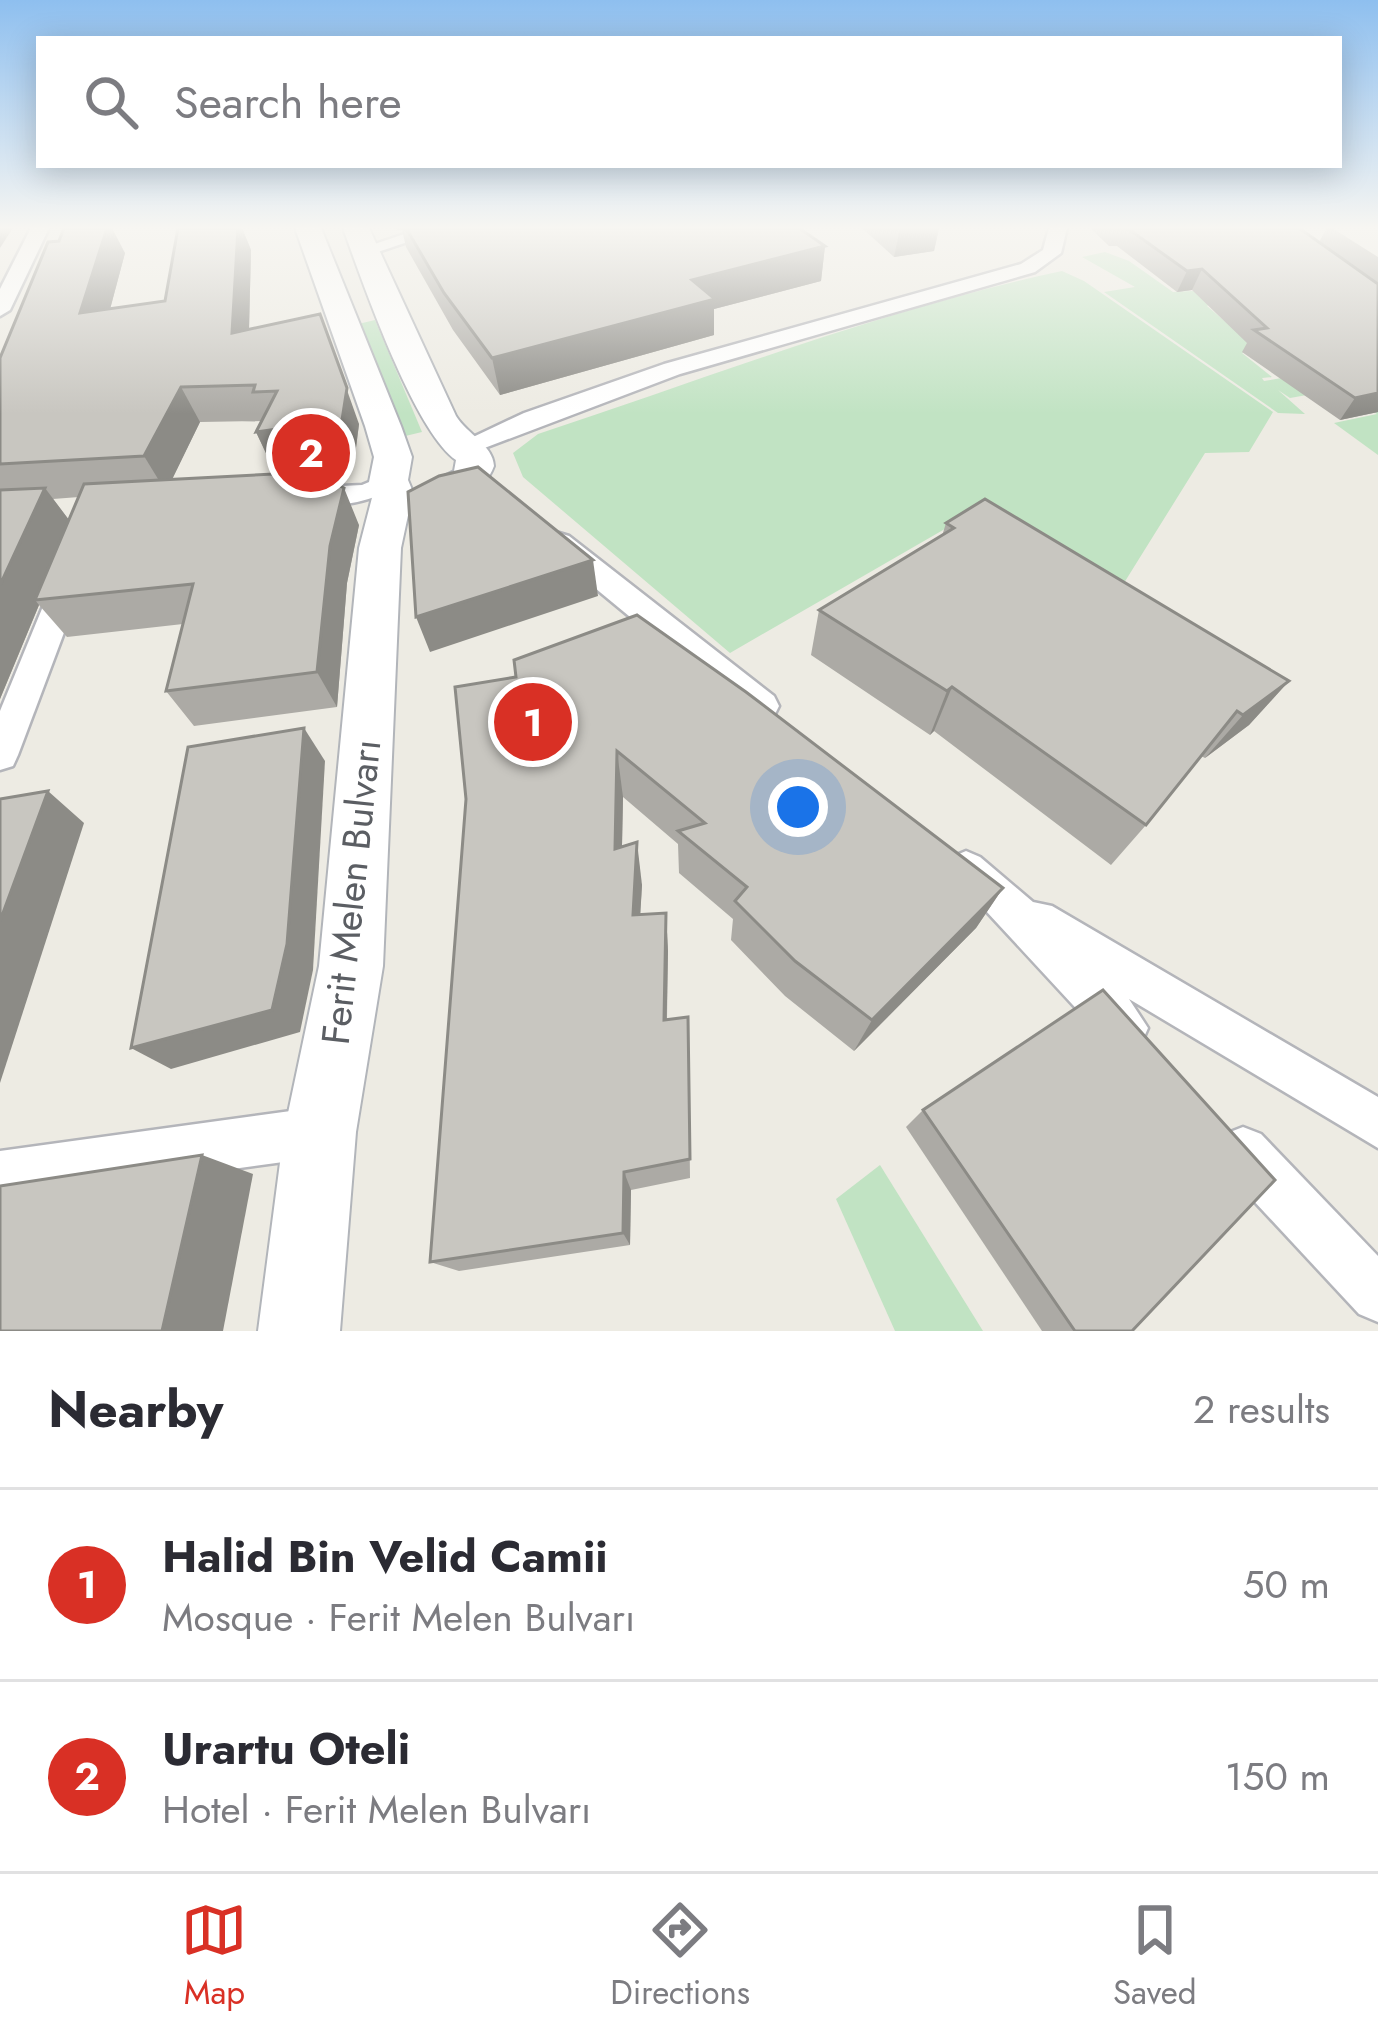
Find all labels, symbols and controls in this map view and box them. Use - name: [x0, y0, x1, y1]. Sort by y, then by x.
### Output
- search box: [36, 36, 1342, 168]
- icon: search: [78, 69, 144, 135]
- text: Search here: [174, 70, 402, 135]
- pin: 2: [272, 408, 350, 498]
- pin: 1: [494, 677, 572, 767]
- street label: Ferit Melen Bulvarı: [307, 737, 395, 1047]
- your location: [768, 777, 828, 837]
- text: Nearby: [48, 1372, 223, 1446]
- text: 2 results: [1193, 1381, 1330, 1438]
- text: Halid Bin Velid Camii: [162, 1524, 608, 1589]
- text: 1: [77, 1556, 97, 1613]
- text: 50 m: [1242, 1556, 1330, 1613]
- text: Mosque · Ferit Melen Bulvarı: [162, 1589, 635, 1646]
- text: Urartu Oteli: [162, 1716, 410, 1781]
- text: 2: [74, 1748, 100, 1805]
- text: 150 m: [1225, 1748, 1330, 1805]
- text: Hotel · Ferit Melen Bulvarı: [162, 1781, 591, 1838]
- tab: Map: [181, 1897, 247, 2016]
- tab: Directions: [610, 1897, 750, 2016]
- tab: Saved: [1113, 1897, 1197, 2016]

